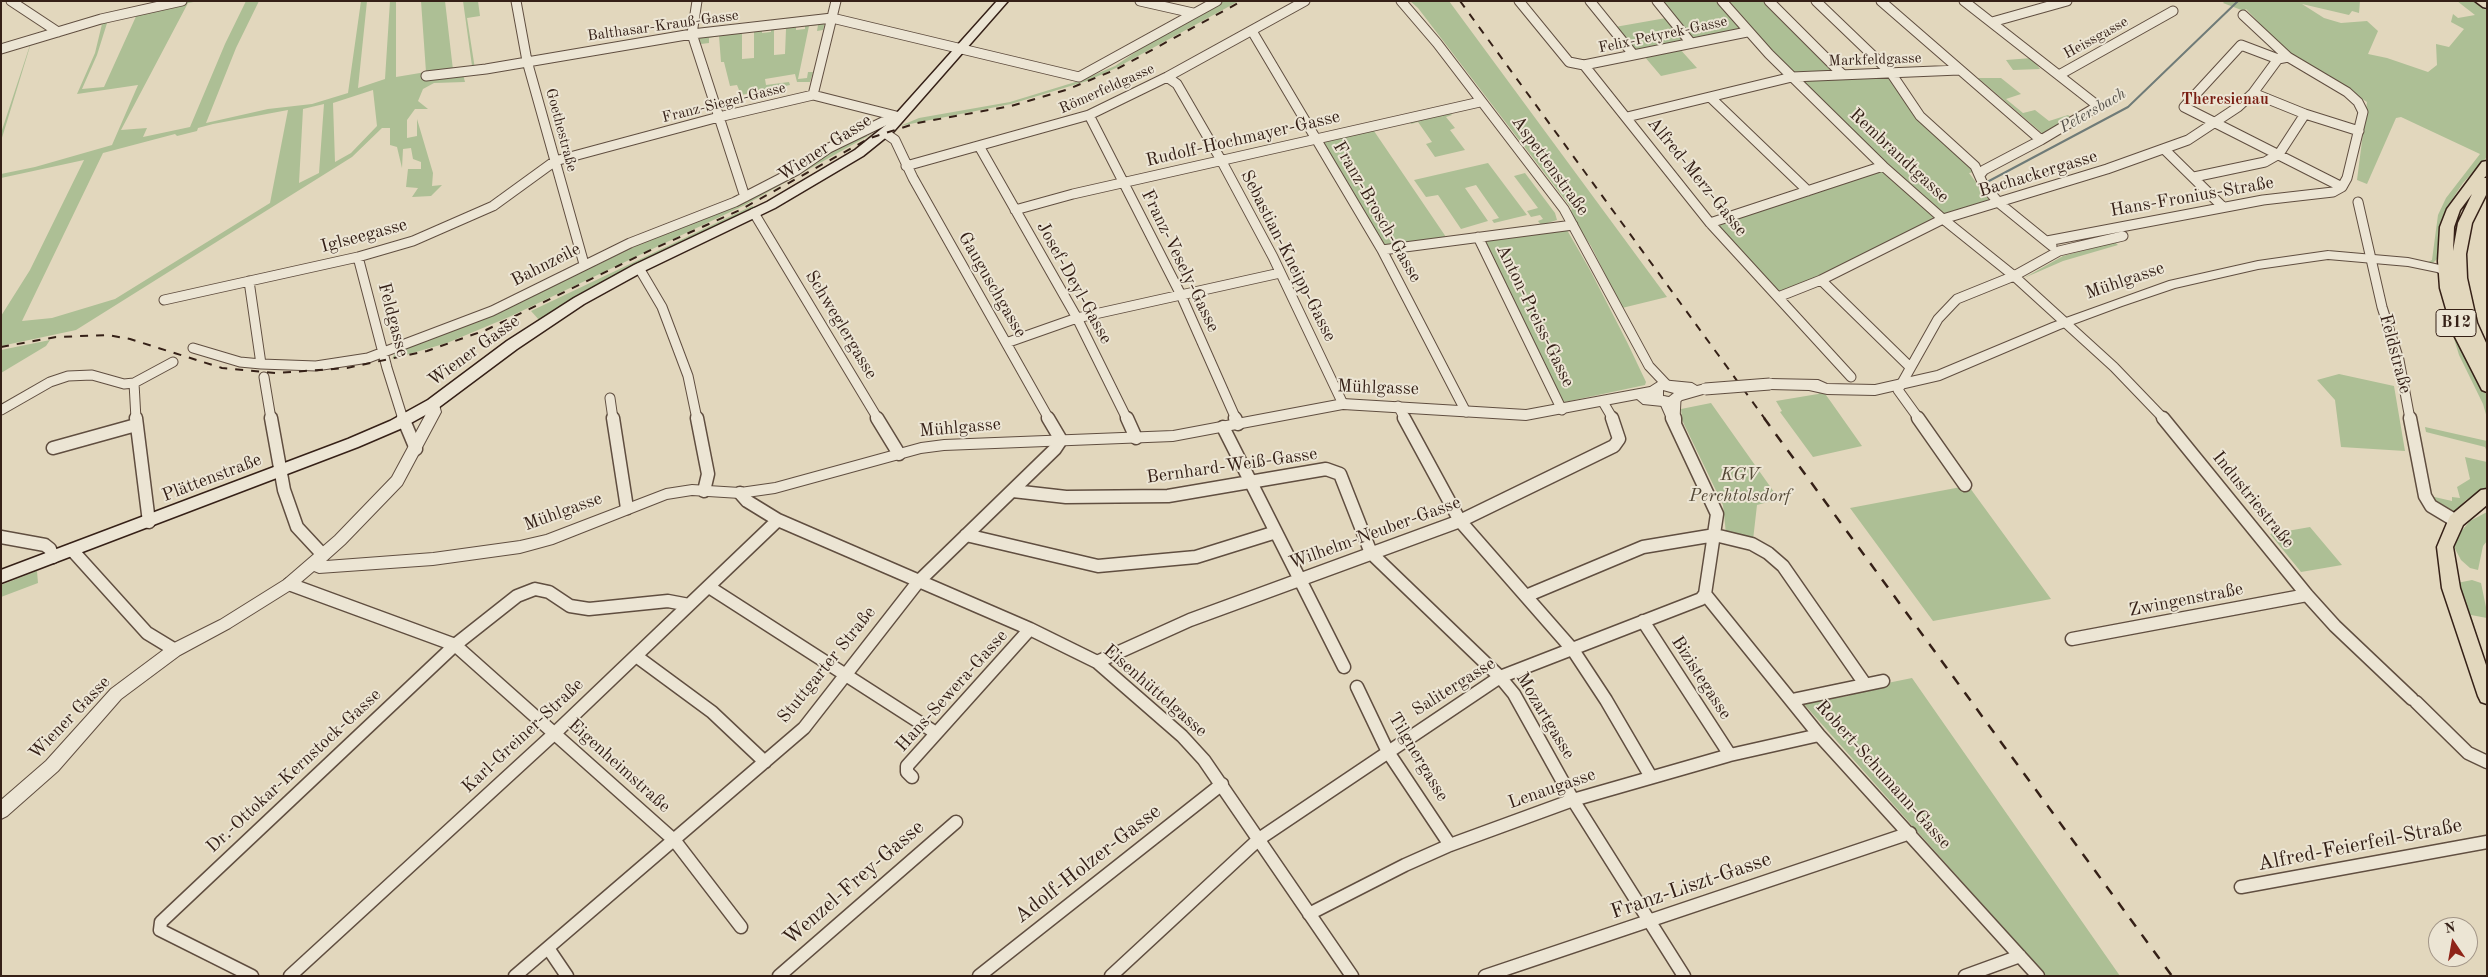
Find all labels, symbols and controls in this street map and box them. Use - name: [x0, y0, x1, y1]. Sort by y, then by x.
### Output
- street label: Balthasar-Krauß-Gasse: [586, 6, 740, 46]
- street label: Felix-Petyrek-Gasse: [1597, 13, 1729, 57]
- street label: Heissgasse: [2060, 13, 2132, 63]
- street label: Markfeldgasse: [1828, 49, 1922, 71]
- street label: Römerfeldgasse: [1057, 60, 1157, 118]
- street label: Franz-Siegel-Gasse: [660, 79, 788, 127]
- water label: Petersbach: [2056, 84, 2130, 138]
- street label: Goethestraße: [541, 86, 581, 174]
- district label: Theresienau: [2181, 90, 2269, 110]
- street label: Rembrandtgasse: [1845, 104, 1953, 208]
- street label: Rudolf-Hochmayer-Gasse: [1144, 106, 1342, 172]
- street label: Wiener Gasse: [774, 110, 876, 186]
- street label: Aspettenstraße: [1507, 112, 1593, 220]
- street label: Alfred-Merz-Gasse: [1642, 113, 1752, 241]
- street label: Franz-Brosch-Gasse: [1328, 138, 1426, 286]
- street label: Bachackergasse: [1976, 146, 2100, 202]
- street label: Sebastian-Kneipp-Gasse: [1235, 167, 1341, 345]
- street label: Hans-Fronius-Straße: [2108, 172, 2276, 222]
- street label: Franz-Vesely-Gasse: [1136, 186, 1224, 336]
- street label: Iglseegasse: [318, 214, 410, 258]
- street label: Josef-Deyl-Gasse: [1031, 218, 1117, 348]
- street label: Gauguschgasse: [953, 228, 1031, 342]
- street label: Bahnzeile: [508, 238, 584, 292]
- street label: Anton-Preiss-Gasse: [1491, 241, 1579, 391]
- street label: Mühlgasse: [2083, 257, 2167, 305]
- street label: Schweglergasse: [800, 267, 882, 383]
- street label: Feldgasse: [373, 281, 413, 359]
- road number: B12: [2436, 309, 2476, 336]
- street label: Wiener Gasse: [424, 311, 524, 391]
- street label: Feldstraße: [2374, 312, 2416, 396]
- street label: Mühlgasse: [1337, 376, 1419, 400]
- street label: Mühlgasse: [918, 414, 1002, 442]
- street label: Bernhard-Weiß-Gasse: [1145, 443, 1319, 489]
- street label: Industriestraße: [2207, 447, 2299, 553]
- street label: Plättenstraße: [159, 449, 265, 507]
- park label: KGV Perchtolsdorf: [1689, 464, 1791, 506]
- street label: Mühlgasse: [521, 488, 605, 536]
- street label: Wilhelm-Neuber-Gasse: [1286, 492, 1464, 574]
- street label: Zwingenstraße: [2127, 578, 2245, 622]
- street label: Stuttgarter Straße: [773, 602, 881, 728]
- street label: Hans-Sewera-Gasse: [892, 626, 1012, 756]
- street label: Bizistegasse: [1666, 632, 1736, 724]
- street label: Eisenhüttelgasse: [1099, 640, 1211, 742]
- street label: Salitergasse: [1408, 653, 1500, 721]
- street label: Mozartgasse: [1511, 669, 1579, 763]
- street label: Wiener Gasse: [25, 672, 115, 764]
- street label: Karl-Greiner-Straße: [458, 674, 588, 798]
- street label: Dr.-Ottokar-Kernstock-Gasse: [202, 684, 386, 858]
- street label: Robert-Schumann-Gasse: [1810, 696, 1956, 854]
- street label: Tilgnergasse: [1383, 708, 1453, 806]
- street label: Eigenheimstraße: [563, 714, 675, 818]
- street label: Lenaugasse: [1505, 764, 1599, 814]
- street label: Adolf-Holzer-Gasse: [1010, 799, 1166, 929]
- street label: Alfred-Feierfeil-Straße: [2256, 813, 2464, 877]
- street label: Wenzel-Frey-Gasse: [778, 815, 930, 951]
- street label: Franz-Liszt-Gasse: [1607, 847, 1775, 925]
- north arrow: [2428, 917, 2478, 967]
- text: N: [2443, 920, 2457, 936]

